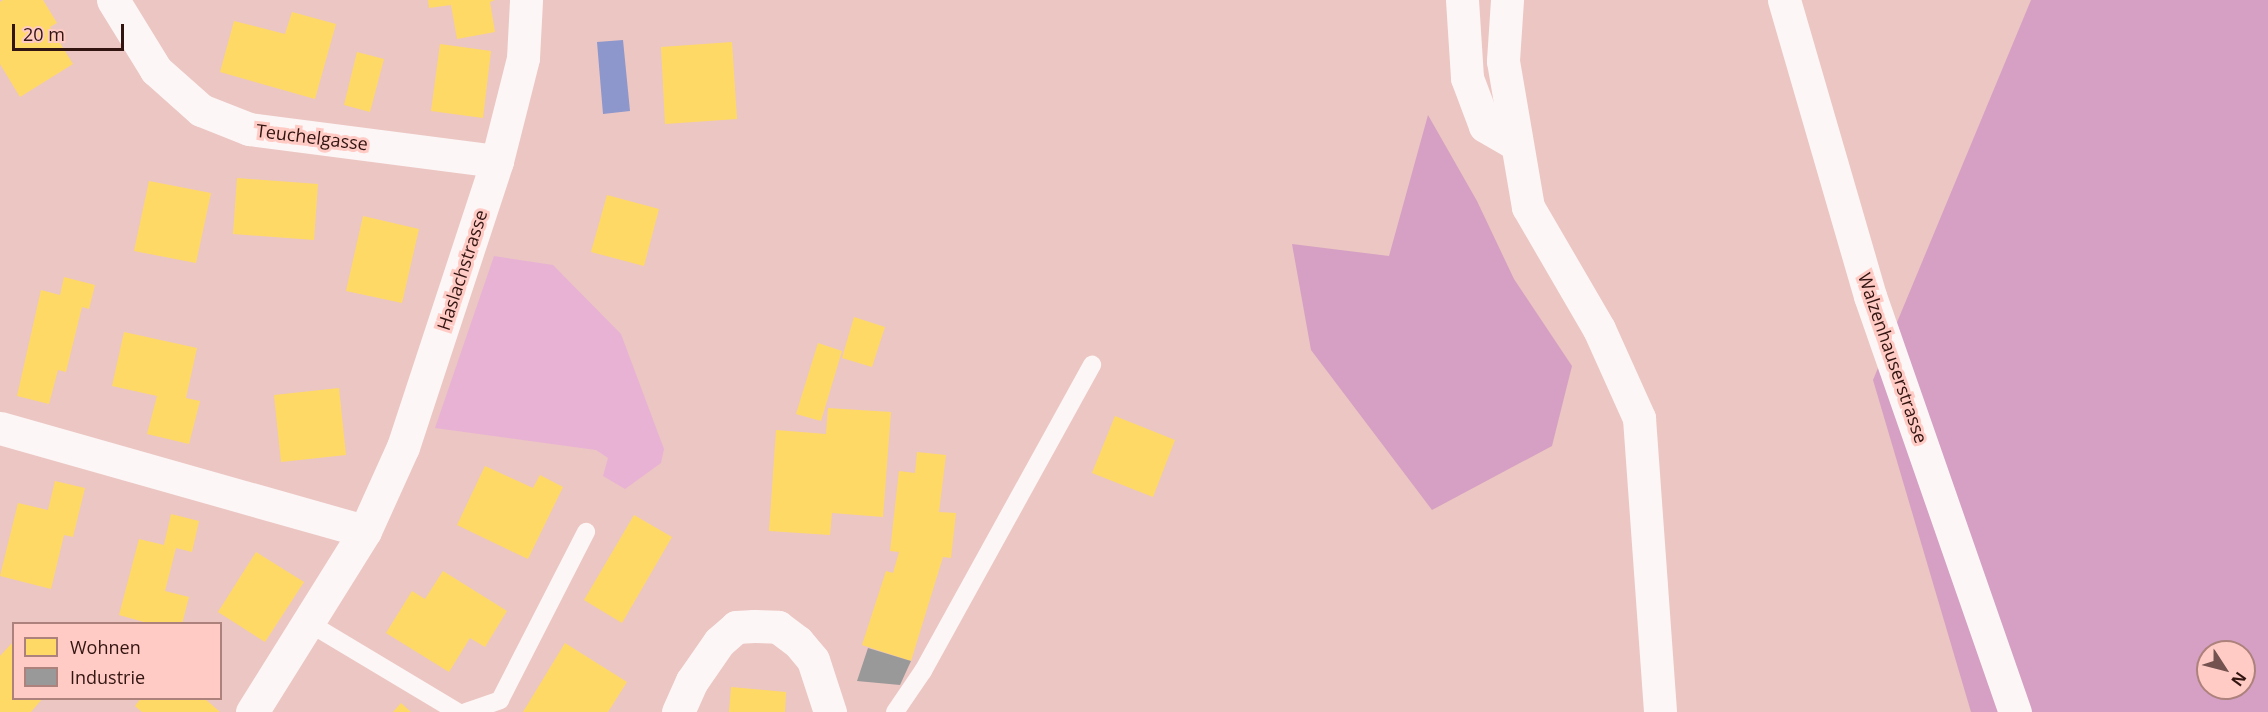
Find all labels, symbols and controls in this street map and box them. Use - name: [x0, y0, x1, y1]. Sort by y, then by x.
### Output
- scale bar: [15, 12, 128, 50]
- text: 20 m: [23, 22, 65, 46]
- street label: Teuchelgasse: [255, 119, 369, 155]
- street label: Haslachstrasse: [432, 207, 492, 333]
- street label: Walzenhauserstrasse: [1854, 270, 1932, 446]
- legend: [12, 622, 222, 700]
- text: Wohnen: [70, 635, 141, 659]
- north arrow: [2196, 640, 2256, 700]
- text: Industrie: [70, 665, 145, 689]
- text: N: [2226, 668, 2252, 691]

